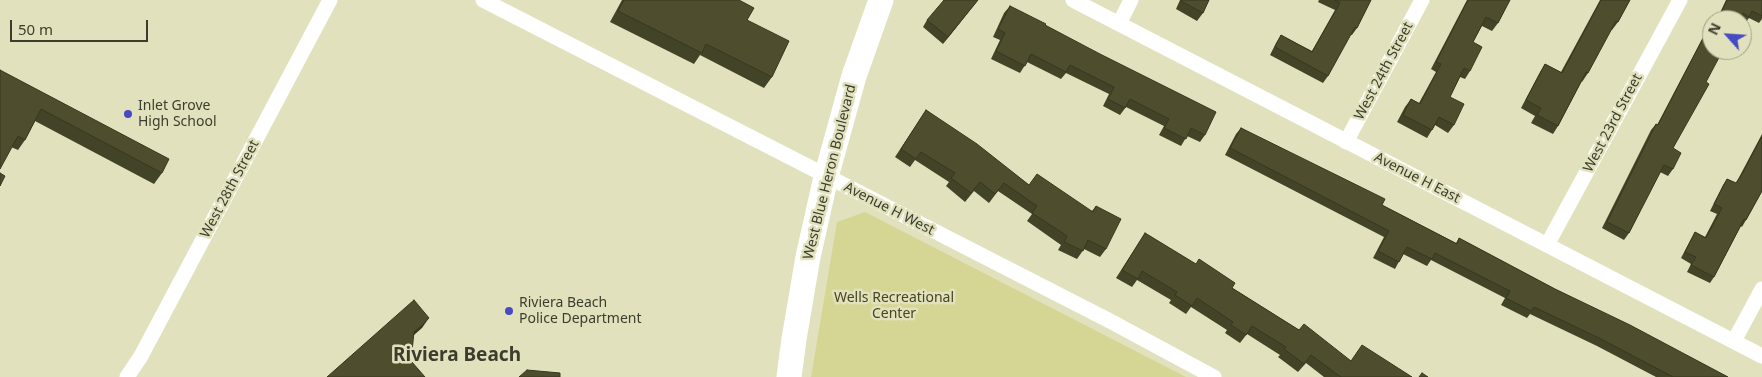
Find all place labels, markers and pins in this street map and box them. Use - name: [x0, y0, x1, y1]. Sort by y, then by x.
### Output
- place label: Inlet Grove High School: [138, 98, 216, 130]
- marker: Inlet Grove High School: [122, 108, 134, 120]
- place label: Riviera Beach Police Department: [519, 295, 642, 328]
- marker: Riviera Beach Police Department: [503, 305, 515, 317]

